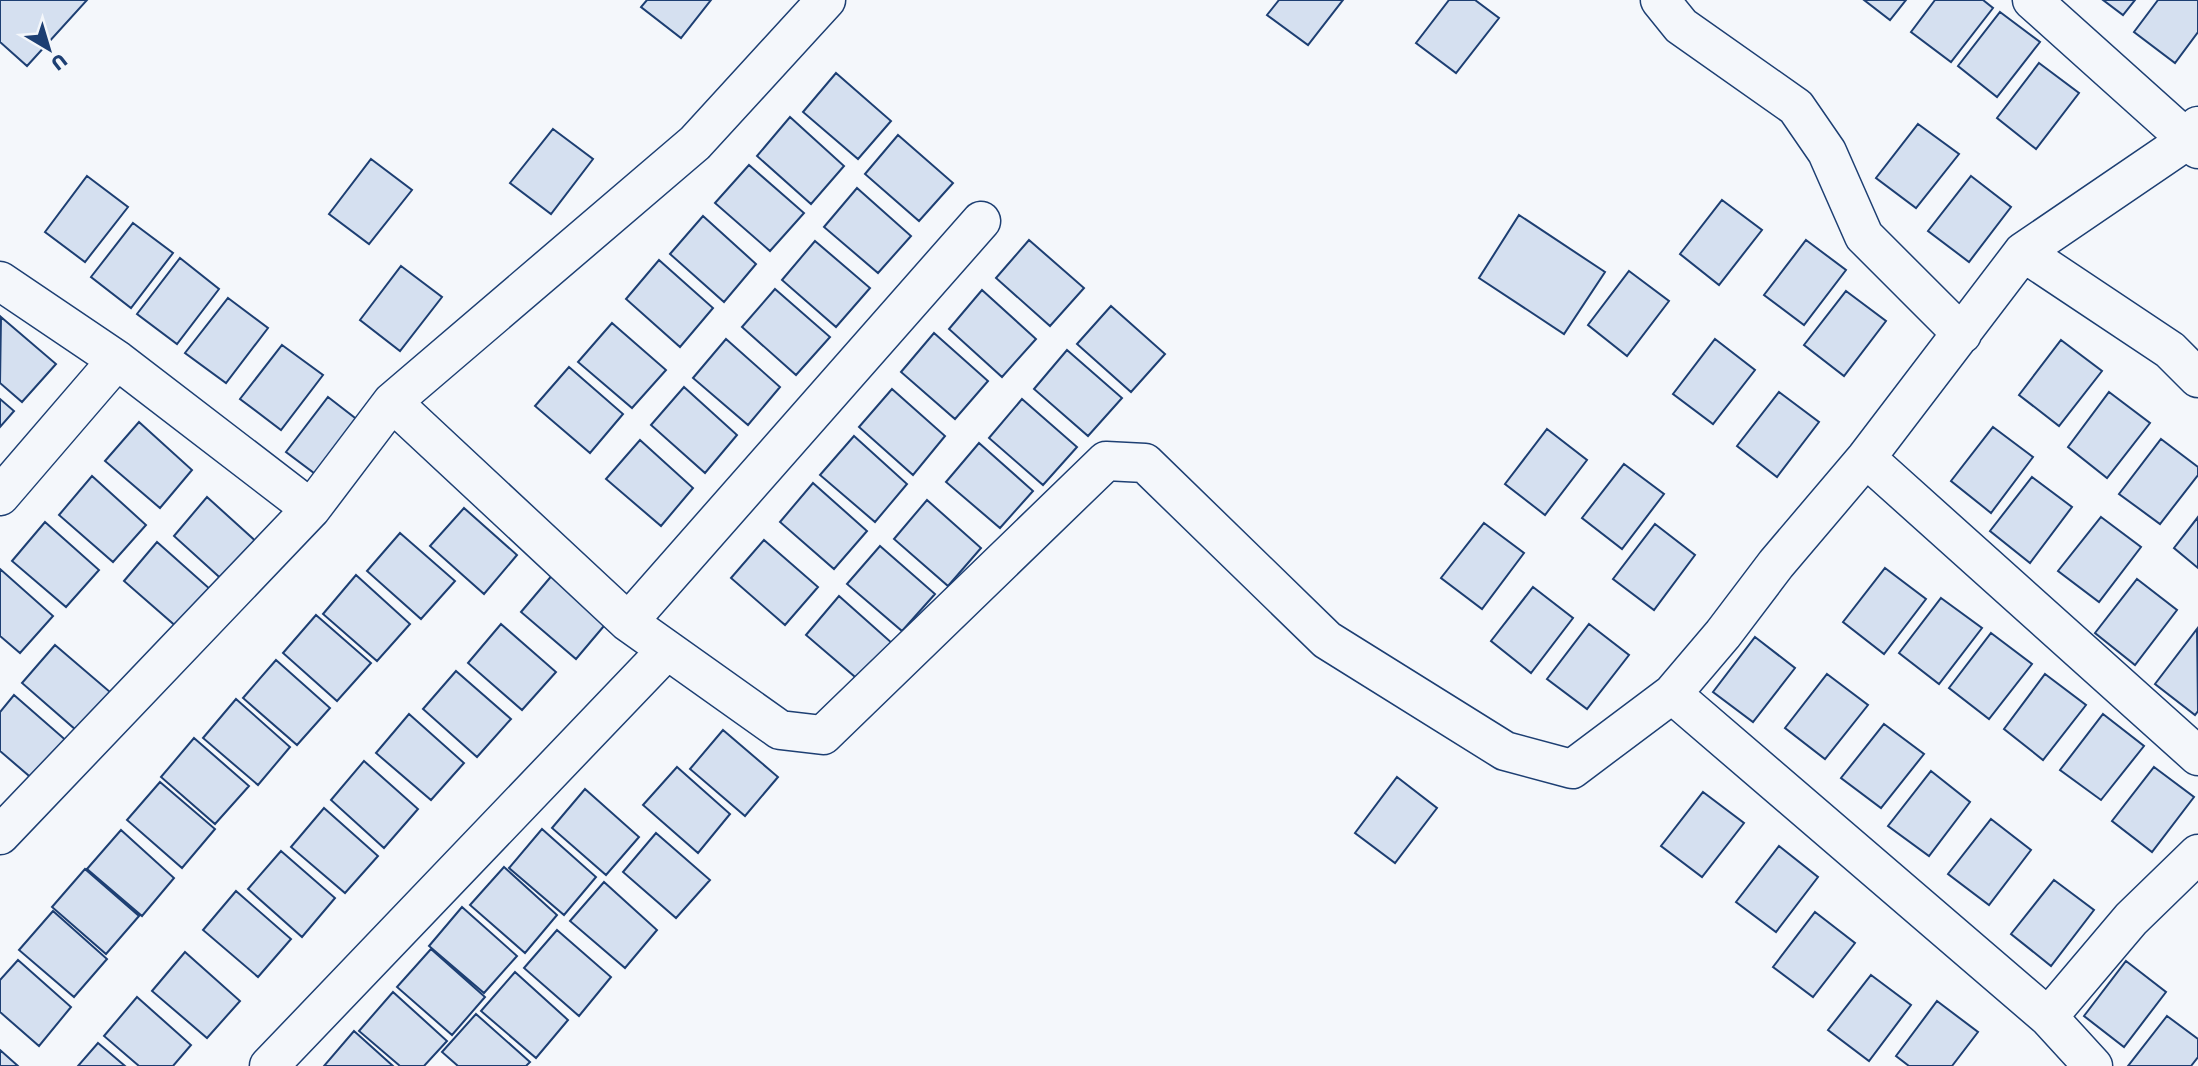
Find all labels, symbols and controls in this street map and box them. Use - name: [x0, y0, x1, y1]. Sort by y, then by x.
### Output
- north arrow: [14, 14, 84, 84]
- text: U: [47, 49, 72, 76]

